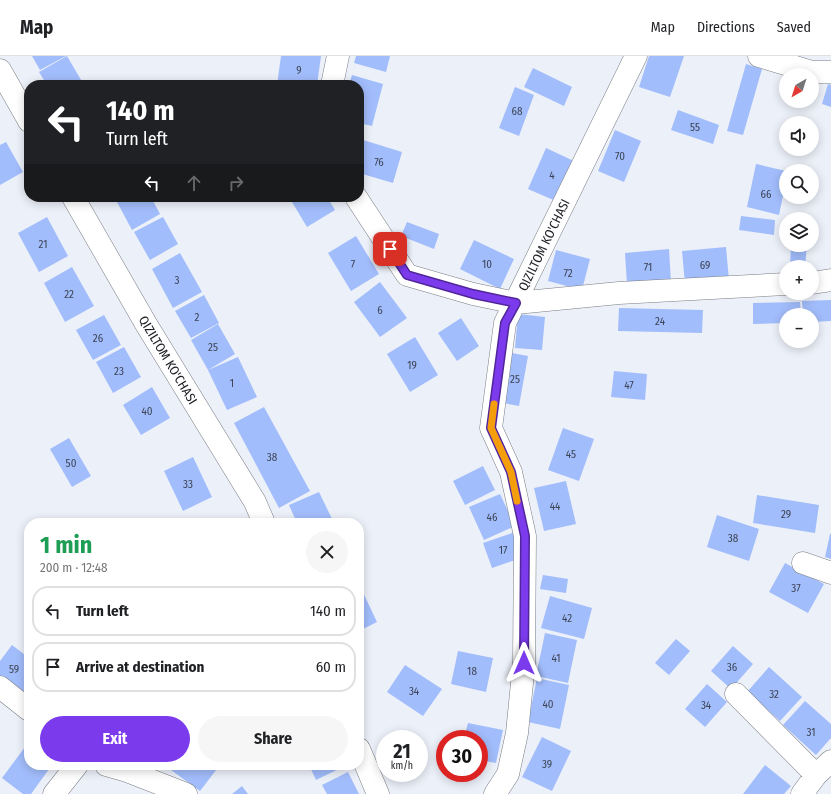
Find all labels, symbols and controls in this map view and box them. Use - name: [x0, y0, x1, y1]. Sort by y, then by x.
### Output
- text: Map: [20, 16, 53, 39]
- text: Map: [651, 19, 675, 36]
- text: Directions: [697, 19, 755, 36]
- text: Saved: [777, 19, 811, 36]
- house number: 9: [296, 64, 302, 77]
- north arrow: [779, 68, 819, 108]
- map controls: [779, 68, 819, 348]
- text: 140 m: [106, 94, 175, 127]
- icon: left: [40, 96, 92, 148]
- house number: 68: [512, 105, 523, 118]
- button: sound: [779, 116, 819, 156]
- house number: 55: [690, 121, 700, 134]
- text: Turn left: [106, 128, 168, 150]
- house number: 70: [615, 150, 625, 163]
- house number: 76: [374, 156, 384, 169]
- button: search: [779, 164, 819, 204]
- house number: 4: [549, 169, 555, 182]
- icon: left: [141, 172, 163, 194]
- icon: ahead: [183, 172, 205, 194]
- icon: right: [225, 172, 247, 194]
- house number: 66: [761, 188, 772, 201]
- street label: QIZILTOM KO'CHASI: [515, 197, 573, 293]
- button: layers: [779, 212, 819, 252]
- pin: [373, 232, 407, 266]
- house number: 21: [39, 238, 47, 251]
- icon: arrive: [379, 238, 401, 260]
- house number: 7: [351, 258, 356, 271]
- house number: 10: [482, 258, 492, 271]
- house number: 69: [700, 259, 710, 272]
- button: +: [779, 260, 819, 300]
- house number: 71: [644, 261, 652, 274]
- house number: 72: [563, 267, 573, 280]
- house number: 3: [175, 274, 180, 287]
- house number: 22: [64, 288, 74, 301]
- house number: 6: [377, 304, 383, 317]
- button: −: [779, 308, 819, 348]
- house number: 2: [195, 311, 200, 324]
- street label: QIZILTOM KO'CHASI: [136, 313, 200, 407]
- house number: 24: [655, 315, 666, 328]
- house number: 26: [93, 332, 104, 345]
- house number: 25: [208, 341, 218, 354]
- house number: 19: [407, 359, 417, 372]
- house number: 23: [114, 365, 124, 378]
- house number: 25: [510, 373, 520, 386]
- house number: 1: [230, 377, 234, 390]
- house number: 47: [624, 379, 634, 392]
- house number: 40: [141, 405, 153, 418]
- house number: 45: [566, 448, 576, 461]
- house number: 38: [267, 451, 278, 464]
- house number: 50: [66, 457, 77, 470]
- house number: 33: [183, 478, 193, 491]
- house number: 44: [550, 500, 561, 513]
- house number: 29: [781, 508, 791, 521]
- house number: 46: [487, 511, 498, 524]
- text: 1 min: [40, 531, 92, 559]
- button: close: [306, 531, 348, 573]
- house number: 38: [728, 532, 739, 545]
- house number: 17: [499, 544, 508, 557]
- text: 200 m · 12:48: [40, 560, 107, 575]
- house number: 37: [791, 582, 801, 595]
- icon: left: [42, 600, 64, 622]
- text: Turn left: [76, 602, 129, 620]
- text: 140 m: [310, 602, 346, 620]
- house number: 42: [562, 612, 572, 625]
- position arrow: [503, 642, 545, 684]
- house number: 41: [551, 652, 561, 665]
- icon: arrive: [42, 656, 64, 678]
- text: Arrive at destination: [76, 658, 204, 676]
- text: 60 m: [316, 658, 346, 676]
- house number: 36: [727, 661, 738, 674]
- house number: 59: [9, 663, 19, 676]
- house number: 18: [467, 665, 477, 678]
- house number: 34: [409, 685, 420, 698]
- house number: 32: [769, 688, 779, 701]
- house number: 40: [542, 698, 554, 711]
- house number: 34: [701, 699, 712, 712]
- button: Exit: [40, 716, 190, 762]
- button: Share: [198, 716, 348, 762]
- house number: 31: [807, 726, 816, 739]
- speed limit sign: 30: [436, 730, 488, 782]
- text: 21: [393, 739, 411, 763]
- house number: 39: [542, 758, 552, 771]
- text: km/h: [391, 760, 413, 772]

